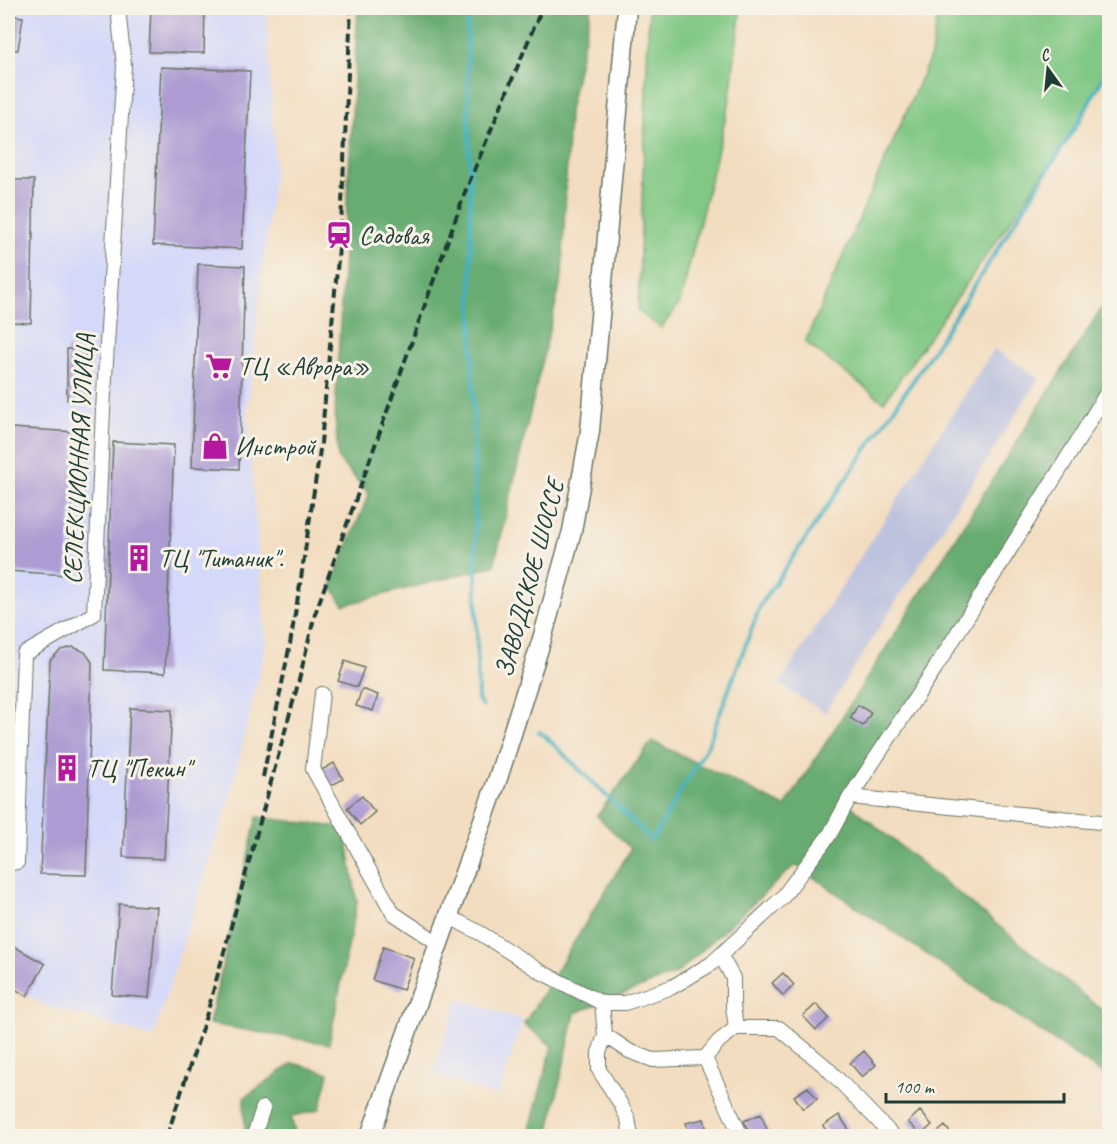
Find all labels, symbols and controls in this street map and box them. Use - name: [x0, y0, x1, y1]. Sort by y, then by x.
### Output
- north arrow: [1018, 39, 1078, 99]
- text: С: [1038, 44, 1053, 66]
- place label: Садовая: [359, 219, 430, 252]
- station icon: Садовая: [324, 220, 354, 250]
- street label: СЕЛЕКЦИОННАЯ УЛИЦА: [55, 332, 102, 585]
- place label: ТЦ «Аврора»: [239, 350, 370, 383]
- supermarket icon: ТЦ «Аврора»: [204, 351, 234, 381]
- place label: Инстрой: [235, 430, 318, 463]
- shop icon: Инстрой: [200, 431, 230, 461]
- street label: ЗАВОДСКОЕ ШОССЕ: [487, 472, 573, 681]
- place label: ТЦ "Титаник".: [159, 542, 284, 575]
- building icon: ТЦ "Титаник".: [124, 543, 154, 573]
- place label: ТЦ "Пекин": [87, 752, 195, 785]
- building icon: ТЦ "Пекин": [52, 753, 82, 783]
- scale bar: [886, 1066, 1064, 1104]
- text: 100 m: [895, 1076, 936, 1098]

